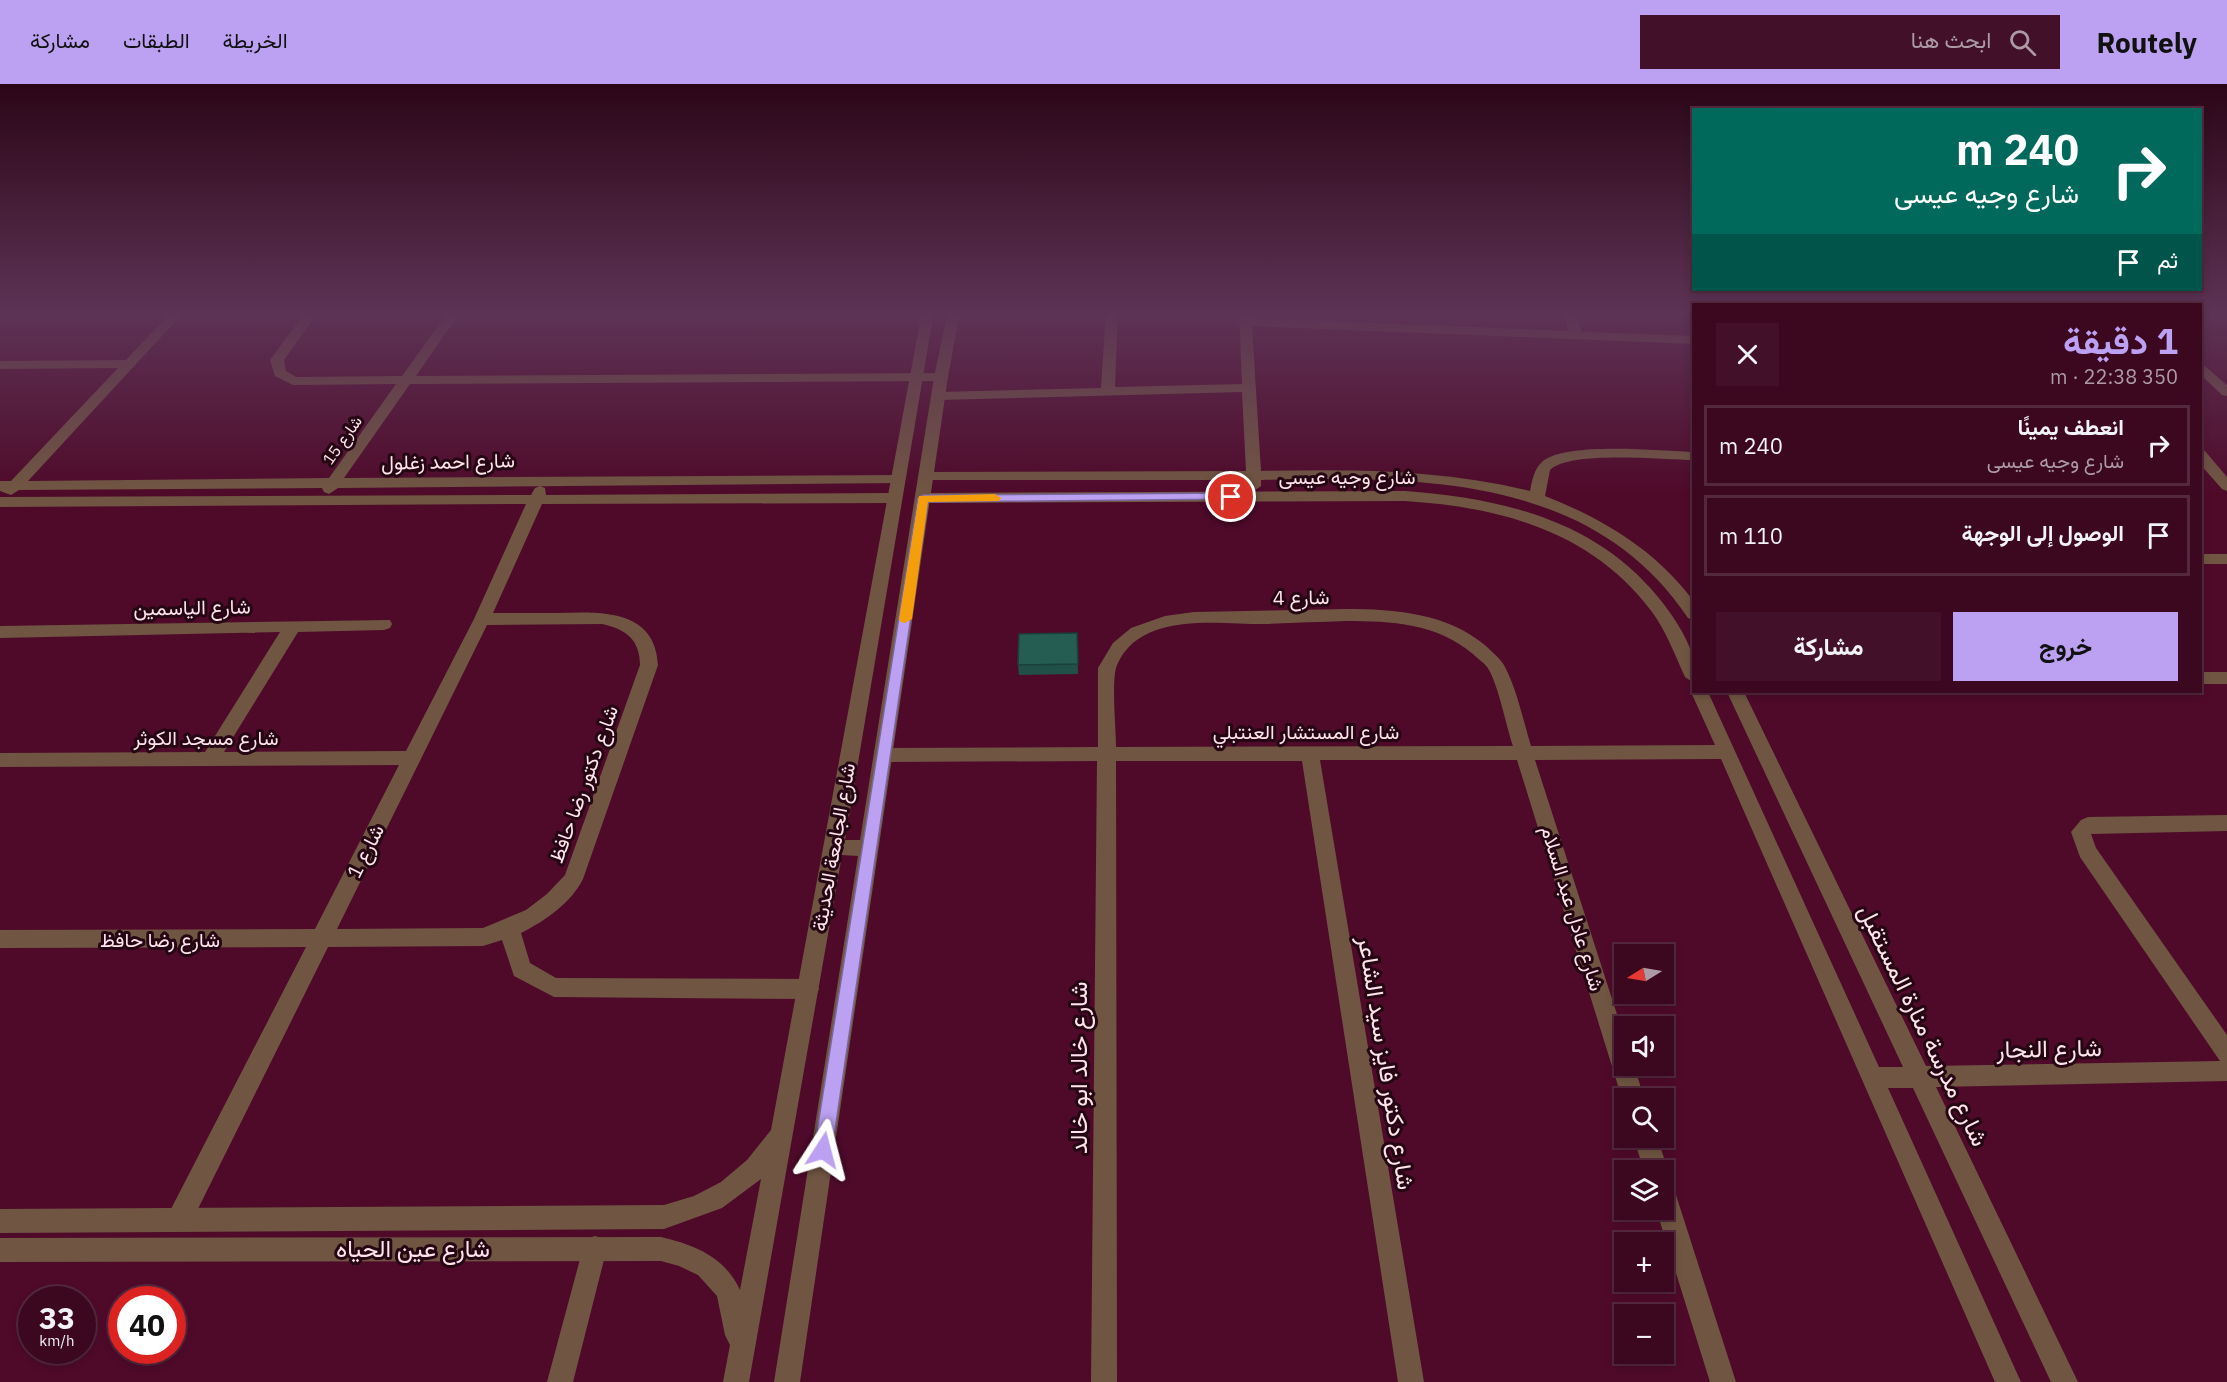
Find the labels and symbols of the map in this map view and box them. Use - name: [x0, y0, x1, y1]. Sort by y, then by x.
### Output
- street label: شارع 15: [318, 412, 368, 469]
- street label: شارع احمد زغلول: [381, 446, 515, 477]
- street label: شارع وجيه عيسى: [1278, 463, 1416, 491]
- pin: [1205, 471, 1256, 522]
- street label: شارع 4: [1272, 583, 1330, 612]
- street label: شارع الياسمين: [133, 592, 251, 623]
- street label: شارع دكتور رضا حافظ: [542, 701, 625, 867]
- street label: شارع المستشار العنتبلي: [1213, 718, 1399, 749]
- street label: شارع مسجد الكوثر: [133, 724, 278, 752]
- street label: شارع الجامعة الحديثة: [805, 761, 862, 933]
- street label: شارع 1: [340, 819, 391, 883]
- street label: شارع عادل عبد السلام: [1534, 822, 1611, 994]
- street label: شارع مدرسة منارة المستقبل: [1851, 899, 1997, 1152]
- street label: شارع رضا حافظ: [100, 926, 220, 954]
- street label: شارع دكتور فايز سيد الشاعر: [1350, 933, 1423, 1192]
- north arrow: [1614, 944, 1674, 1004]
- street label: شارع خالد ابو خالد: [1062, 982, 1095, 1154]
- street label: شارع النجار: [1995, 1031, 2102, 1066]
- position arrow: [791, 1118, 855, 1182]
- street label: شارع عين الحياه: [336, 1232, 490, 1265]
- speed limit sign: 40: [108, 1286, 186, 1364]

